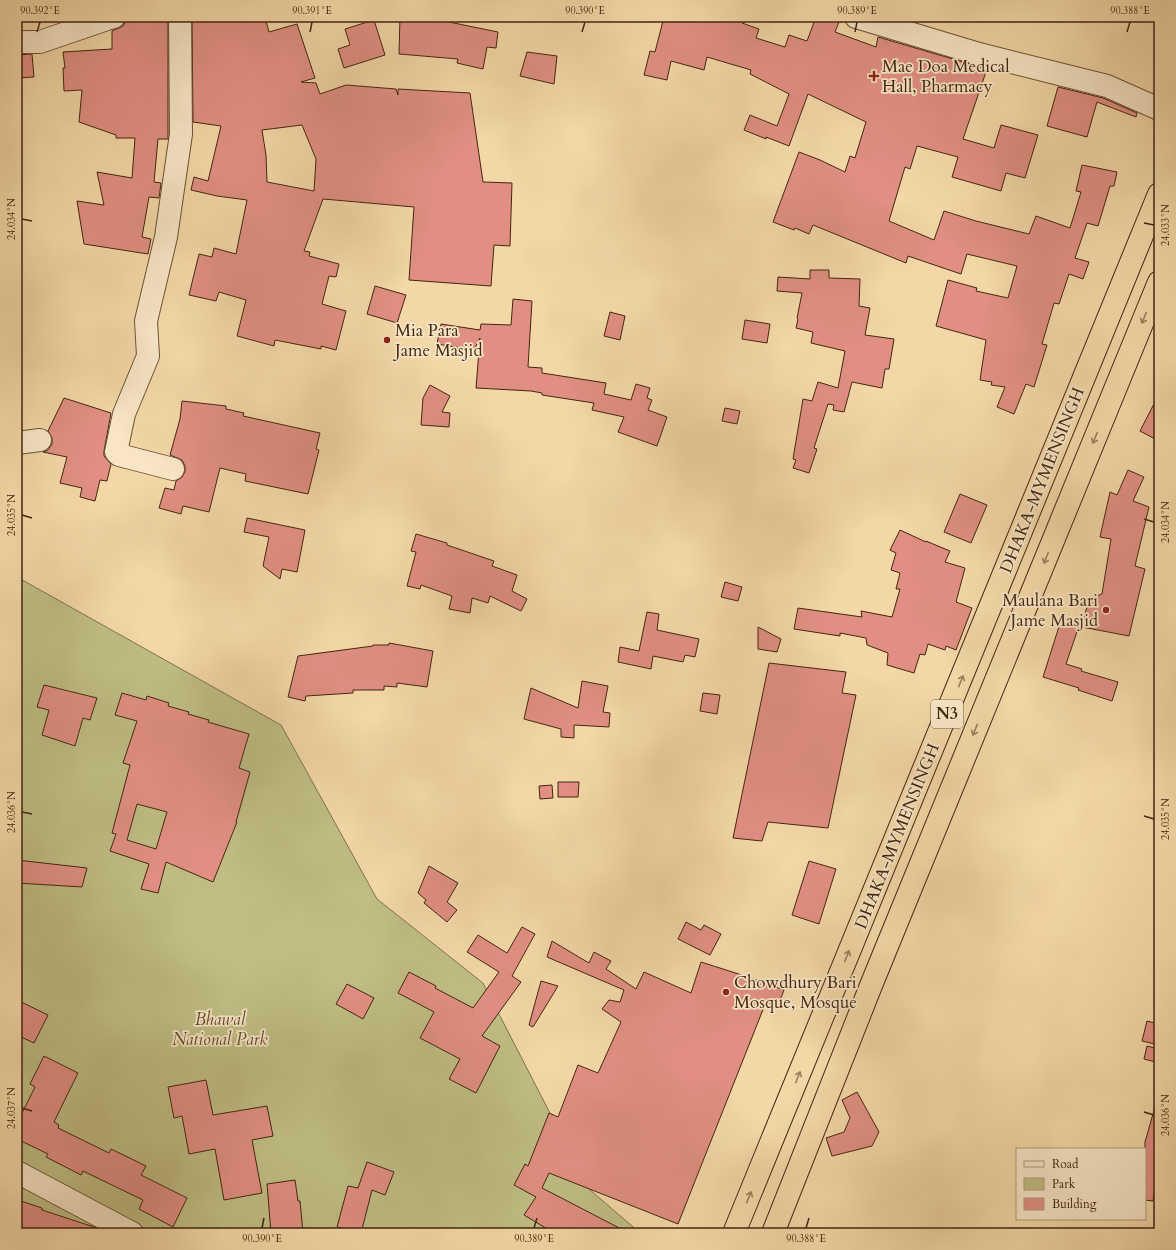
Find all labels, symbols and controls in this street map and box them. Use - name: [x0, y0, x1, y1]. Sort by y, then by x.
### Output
- text: 90.392°E: [20, 4, 60, 18]
- text: 90.391°E: [292, 4, 332, 18]
- text: 90.390°E: [565, 4, 605, 18]
- text: 90.389°E: [837, 4, 877, 18]
- text: 90.388°E: [1110, 4, 1150, 18]
- place label: Mae Doa Medical Hall, Pharmacy: [882, 55, 1010, 98]
- marker: Mae Doa Medical Hall, Pharmacy: [869, 71, 879, 81]
- text: 24.034°N: [5, 198, 19, 240]
- text: 24.033°N: [1159, 204, 1173, 246]
- one-way arrow: [1140, 311, 1148, 323]
- place label: Mia Para Jame Masjid: [392, 319, 482, 362]
- marker: Mia Para Jame Masjid: [382, 335, 392, 345]
- street label: DHAKA-MYMENSINGH: [994, 384, 1090, 576]
- one-way arrow: [1091, 432, 1098, 444]
- text: 24.035°N: [5, 494, 19, 536]
- text: 24.034°N: [1159, 501, 1173, 543]
- one-way arrow: [1041, 552, 1049, 564]
- place label: Maulana Bari Jame Masjid: [1002, 589, 1098, 632]
- marker: Maulana Bari Jame Masjid: [1101, 605, 1111, 615]
- one-way arrow: [957, 675, 965, 687]
- road number: N3: [931, 700, 963, 728]
- one-way arrow: [971, 724, 979, 736]
- street label: DHAKA-MYMENSINGH: [849, 740, 945, 932]
- text: 24.036°N: [5, 791, 19, 833]
- text: 24.035°N: [1159, 798, 1173, 840]
- one-way arrow: [844, 951, 852, 963]
- place label: Chowdhury Bari Mosque, Mosque: [734, 971, 857, 1014]
- marker: Chowdhury Bari Mosque, Mosque: [721, 987, 731, 997]
- park label: Bhawal National Park: [172, 1008, 268, 1051]
- one-way arrow: [795, 1071, 802, 1083]
- text: 24.037°N: [5, 1087, 19, 1129]
- text: 24.036°N: [1159, 1094, 1173, 1136]
- legend: [1016, 1148, 1146, 1220]
- text: Road: [1052, 1156, 1079, 1172]
- text: Park: [1052, 1176, 1076, 1192]
- one-way arrow: [745, 1191, 753, 1203]
- text: Building: [1052, 1196, 1097, 1212]
- text: 90.390°E: [242, 1232, 282, 1246]
- text: 90.389°E: [514, 1232, 554, 1246]
- text: 90.388°E: [786, 1232, 826, 1246]

